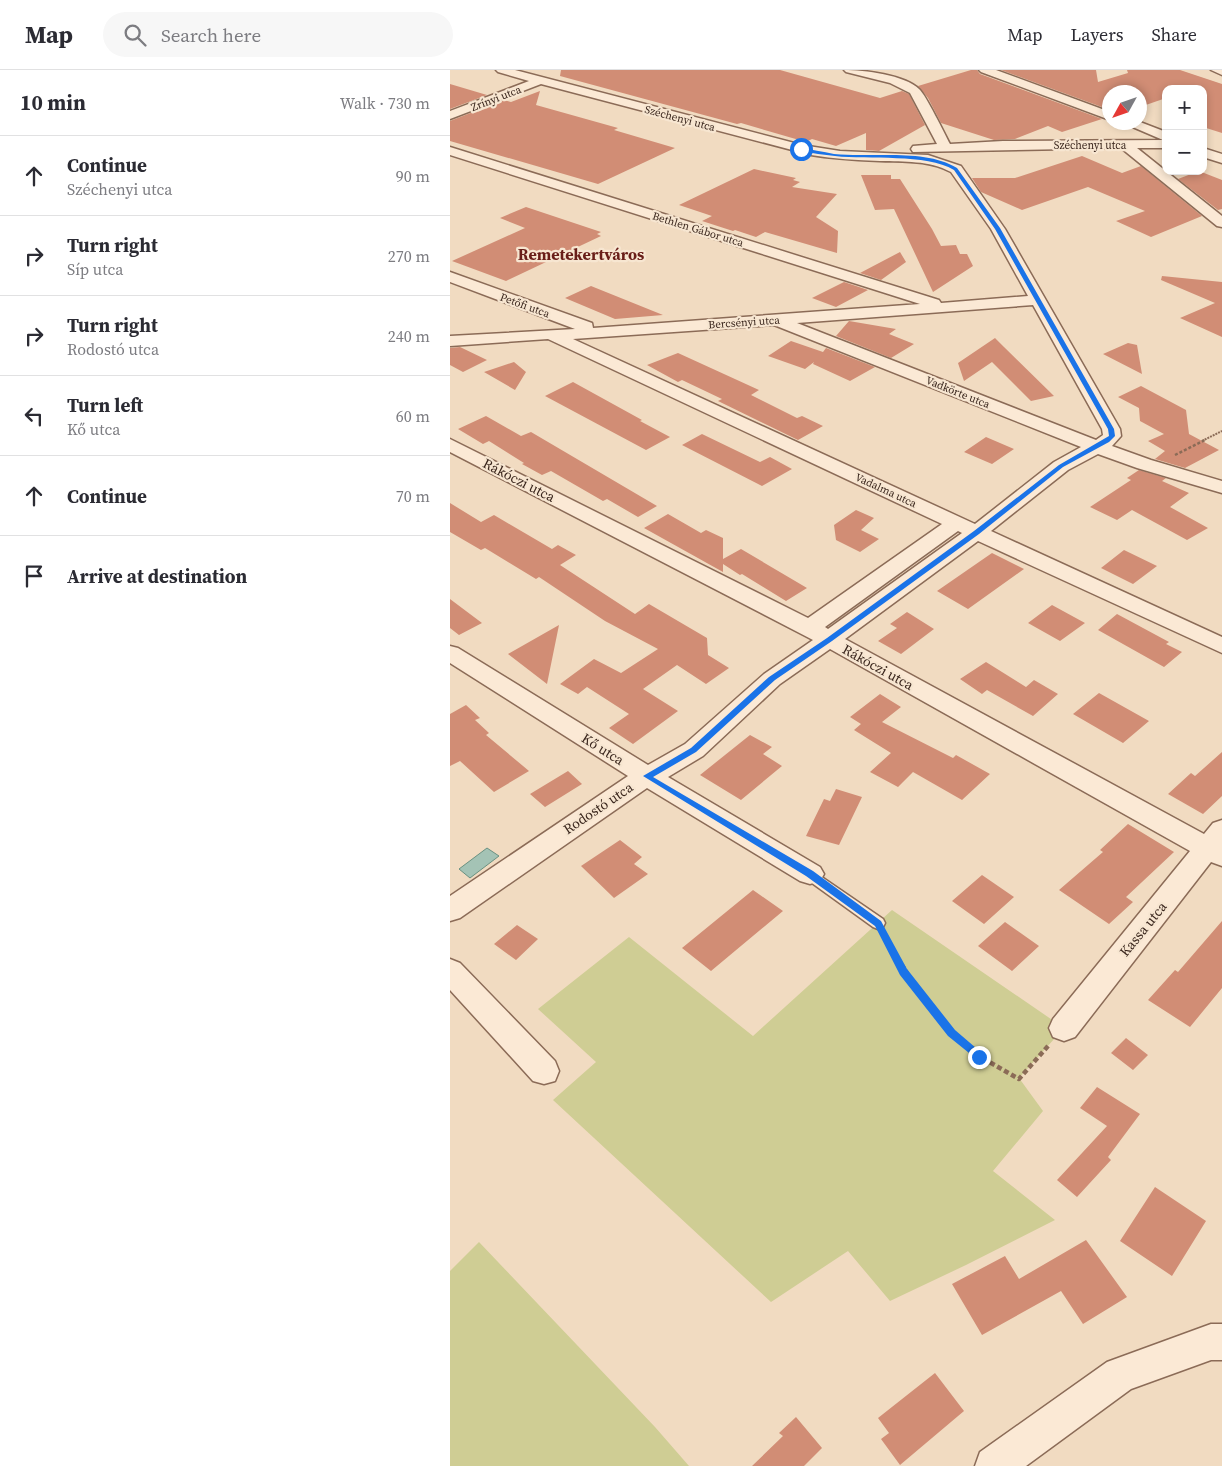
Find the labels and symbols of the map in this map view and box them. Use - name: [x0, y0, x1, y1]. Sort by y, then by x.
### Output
- street label: Zrínyi utca: [469, 82, 524, 115]
- north arrow: [1102, 85, 1147, 130]
- street label: Széchenyi utca: [643, 102, 717, 135]
- route start: [790, 138, 813, 161]
- street label: Széchenyi utca: [1054, 138, 1127, 153]
- street label: Bethlen Gábor utca: [650, 208, 746, 251]
- district label: Remetekertváros: [518, 243, 644, 265]
- street label: Petőfi utca: [498, 290, 552, 321]
- street label: Bercsényi utca: [708, 312, 781, 332]
- street label: Vadkörte utca: [924, 373, 992, 412]
- street label: Rákóczi utca: [479, 453, 559, 507]
- street label: Vadalma utca: [853, 470, 919, 511]
- street label: Rákóczi utca: [839, 639, 918, 695]
- street label: Kő utca: [578, 728, 629, 770]
- street label: Rodostó utca: [559, 777, 638, 839]
- street label: Kassa utca: [1115, 897, 1172, 961]
- route end: [968, 1046, 991, 1069]

